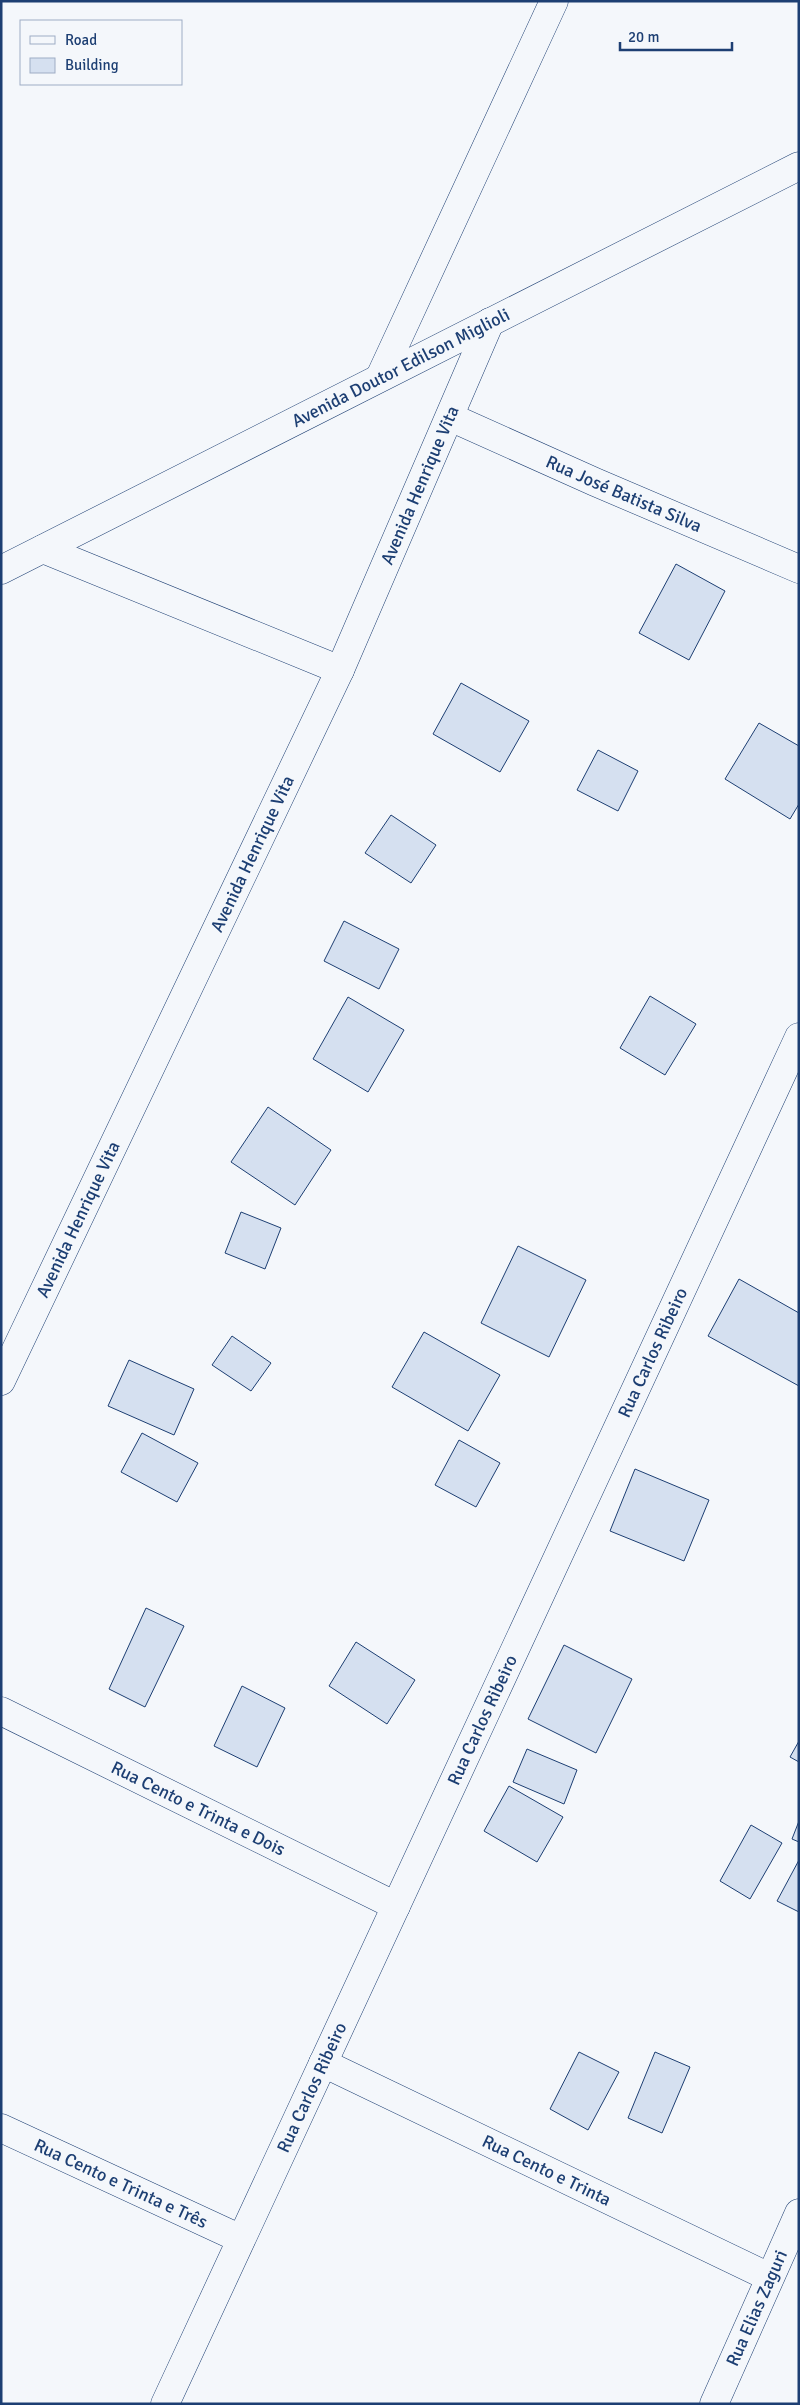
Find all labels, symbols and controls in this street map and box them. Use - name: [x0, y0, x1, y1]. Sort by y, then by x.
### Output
- legend: [20, 20, 182, 85]
- scale bar: [620, 20, 732, 52]
- text: 20 m: [628, 28, 659, 46]
- text: Road: [65, 31, 97, 49]
- text: Building: [65, 56, 119, 74]
- street label: Avenida Doutor Edilson Miglioli: [288, 303, 513, 432]
- street label: Avenida Henrique Vita: [376, 402, 464, 568]
- street label: Rua José Batista Silva: [542, 450, 705, 537]
- street label: Avenida Henrique Vita: [206, 772, 299, 936]
- street label: Avenida Henrique Vita: [31, 1138, 125, 1301]
- street label: Rua Carlos Ribeiro: [613, 1284, 692, 1421]
- street label: Rua Carlos Ribeiro: [443, 1651, 522, 1789]
- street label: Rua Cento e Trinta e Dois: [108, 1756, 289, 1861]
- street label: Rua Carlos Ribeiro: [272, 2019, 351, 2156]
- street label: Rua Cento e Trinta: [478, 2130, 615, 2211]
- street label: Rua Cento e Trinta e Três: [31, 2134, 211, 2233]
- street label: Rua Elias Zaguri: [721, 2247, 792, 2370]

